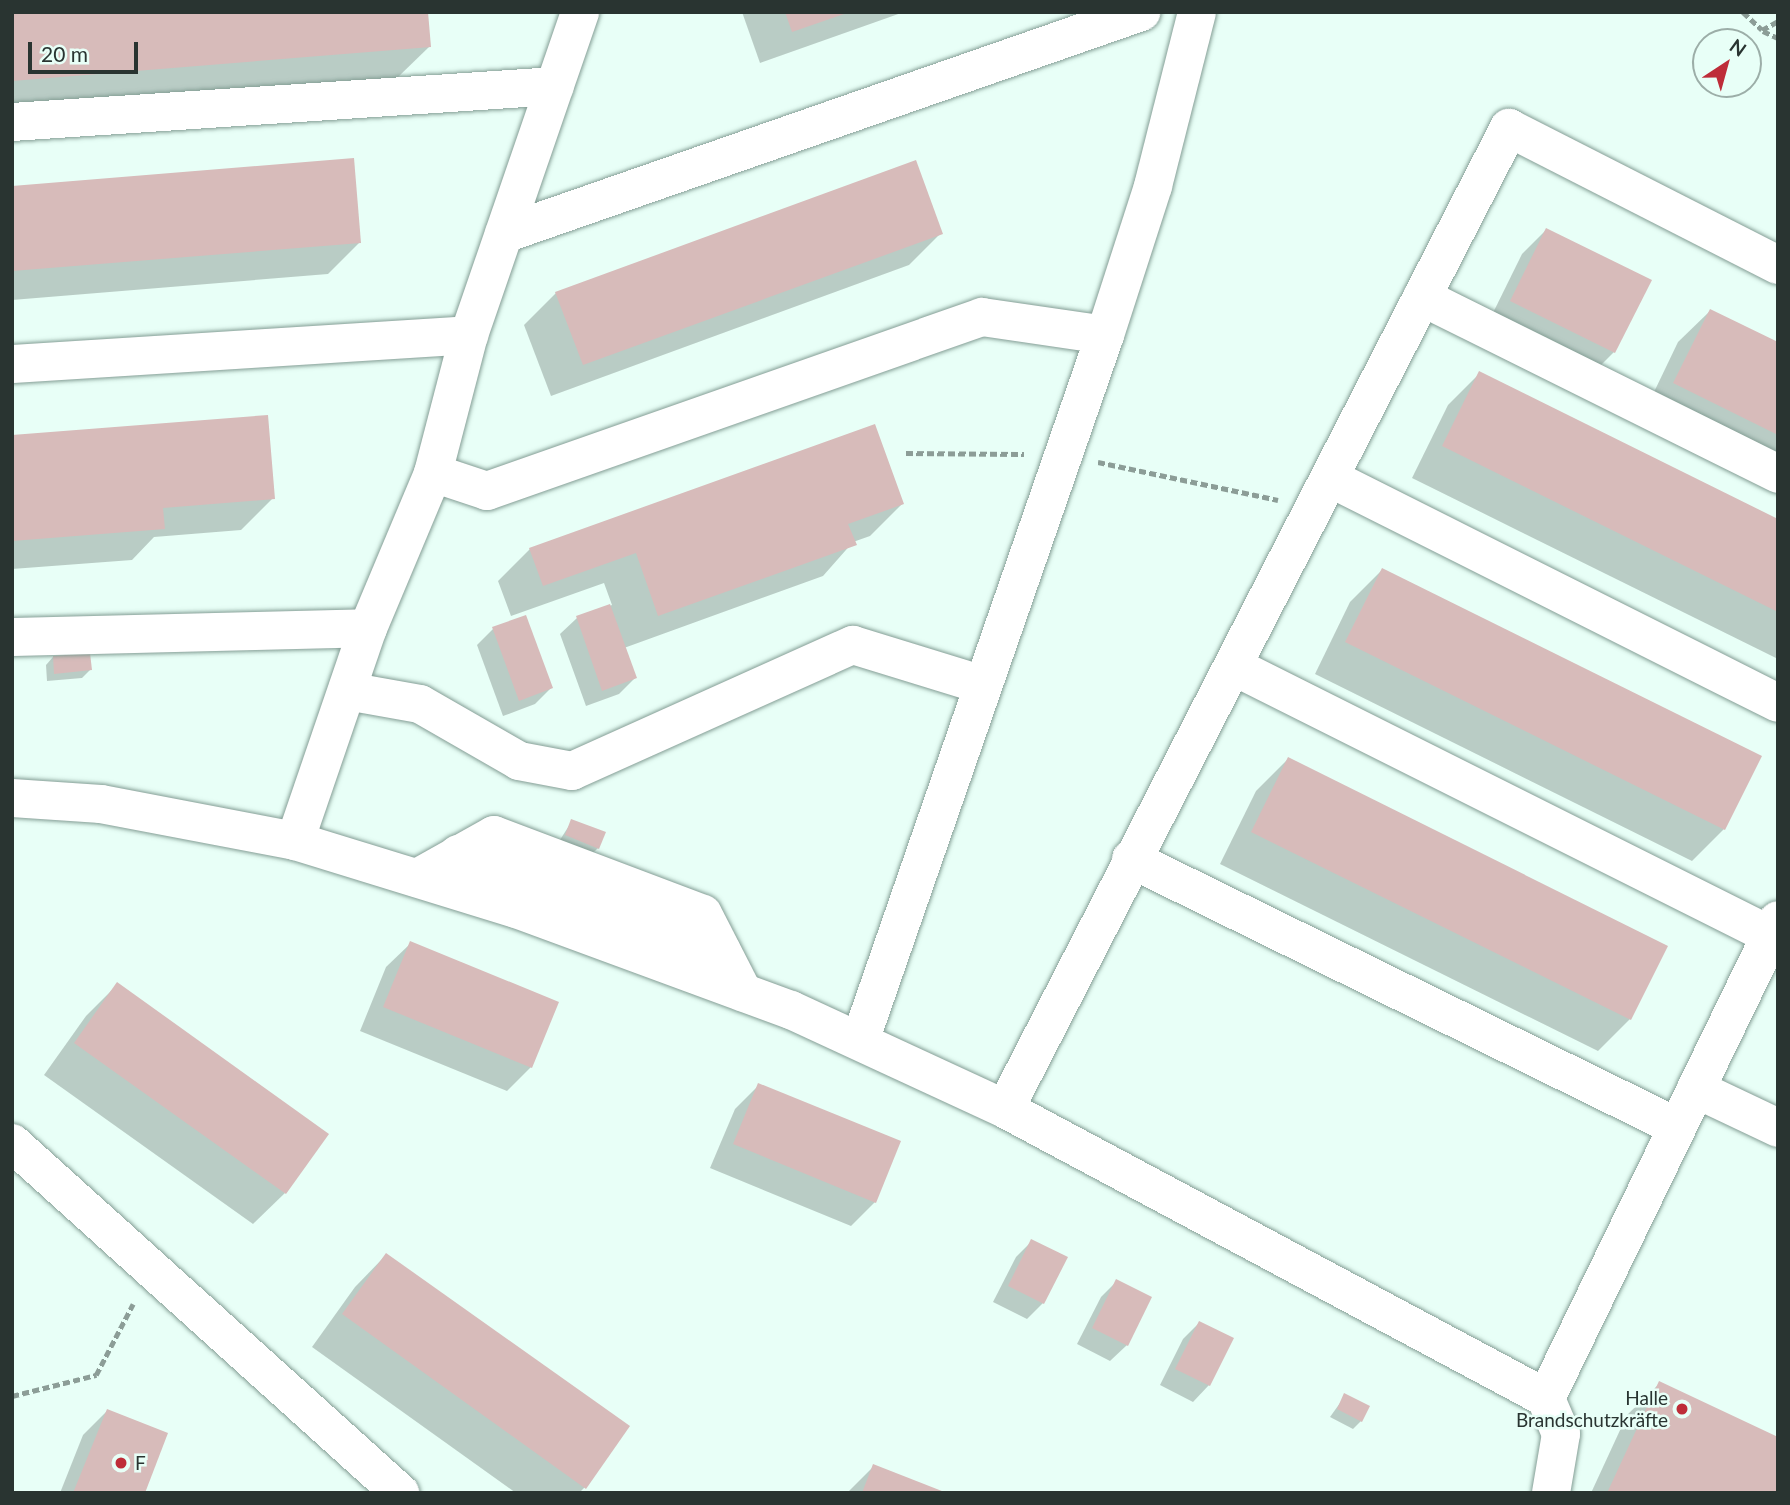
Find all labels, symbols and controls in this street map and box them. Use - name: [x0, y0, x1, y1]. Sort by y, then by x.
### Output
- scale bar: [32, 28, 142, 72]
- north arrow: [1692, 28, 1762, 98]
- text: N: [1726, 34, 1751, 61]
- text: 20 m: [41, 41, 88, 66]
- place label: Halle Brandschutzkräfte: [1516, 1387, 1668, 1431]
- marker: Halle Brandschutzkräfte: [1674, 1401, 1690, 1417]
- place label: F: [135, 1452, 146, 1474]
- marker: F: [113, 1455, 129, 1471]

